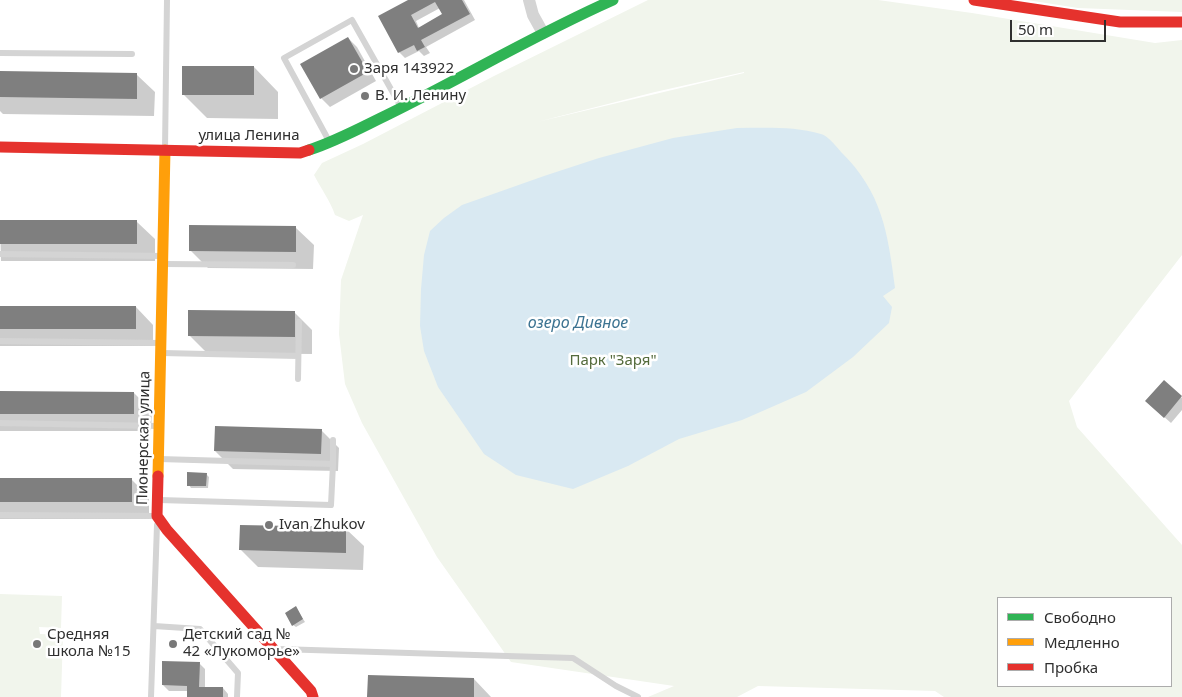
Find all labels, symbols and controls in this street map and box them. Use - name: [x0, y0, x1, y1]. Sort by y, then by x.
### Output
- scale bar: [1012, 10, 1108, 42]
- text: 50 m: [1018, 19, 1053, 39]
- place label: Заря 143922: [364, 60, 454, 78]
- marker: Заря 143922: [348, 63, 360, 75]
- place label: В. И. Ленину: [375, 87, 466, 105]
- marker: В. И. Ленину: [359, 90, 371, 102]
- street label: улица Ленина: [198, 127, 300, 145]
- water label: озеро Дивное: [528, 313, 628, 333]
- park label: Парк "Заря": [569, 352, 657, 370]
- street label: Пионерская улица: [134, 371, 154, 505]
- place label: Ivan Zhukov: [279, 516, 365, 534]
- marker: Ivan Zhukov: [263, 519, 275, 531]
- legend: [997, 597, 1172, 687]
- text: Свободно: [1044, 607, 1116, 627]
- place label: Средняя школа №15: [47, 626, 130, 661]
- place label: Детский сад № 42 «Лукоморье»: [183, 626, 300, 661]
- text: Медленно: [1044, 632, 1120, 652]
- marker: Средняя школа №15: [31, 638, 43, 650]
- marker: Детский сад № 42 «Лукоморье»: [167, 638, 179, 650]
- text: Пробка: [1044, 657, 1098, 677]

